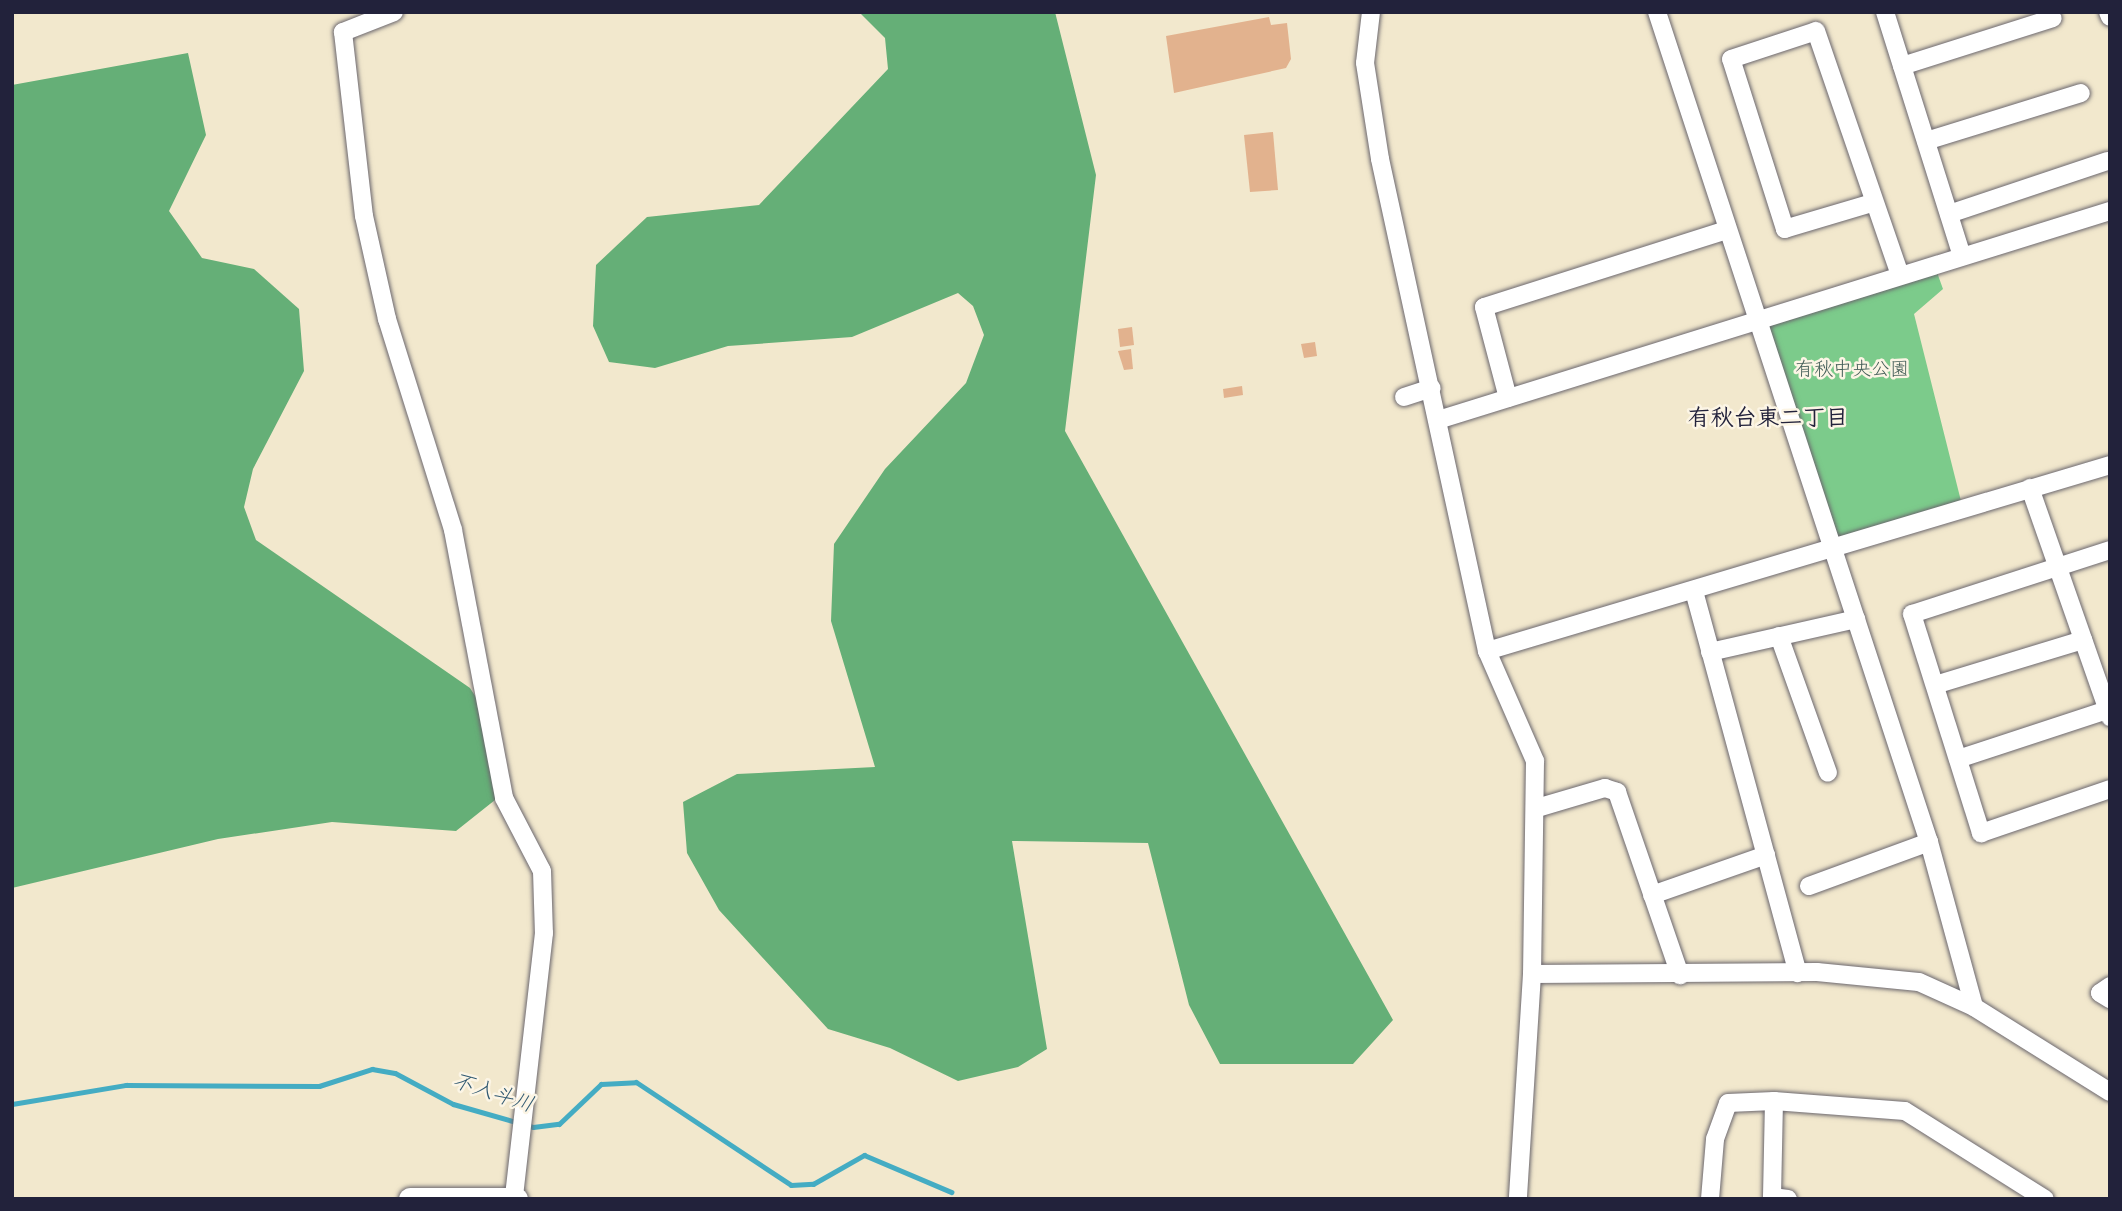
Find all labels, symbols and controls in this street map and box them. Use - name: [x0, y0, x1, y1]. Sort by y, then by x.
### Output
- park label: 有秋中央公園: [1795, 361, 1909, 383]
- district label: 有秋台東二丁目: [1688, 407, 1848, 435]
- water label: 不入斗川: [448, 1071, 536, 1121]

